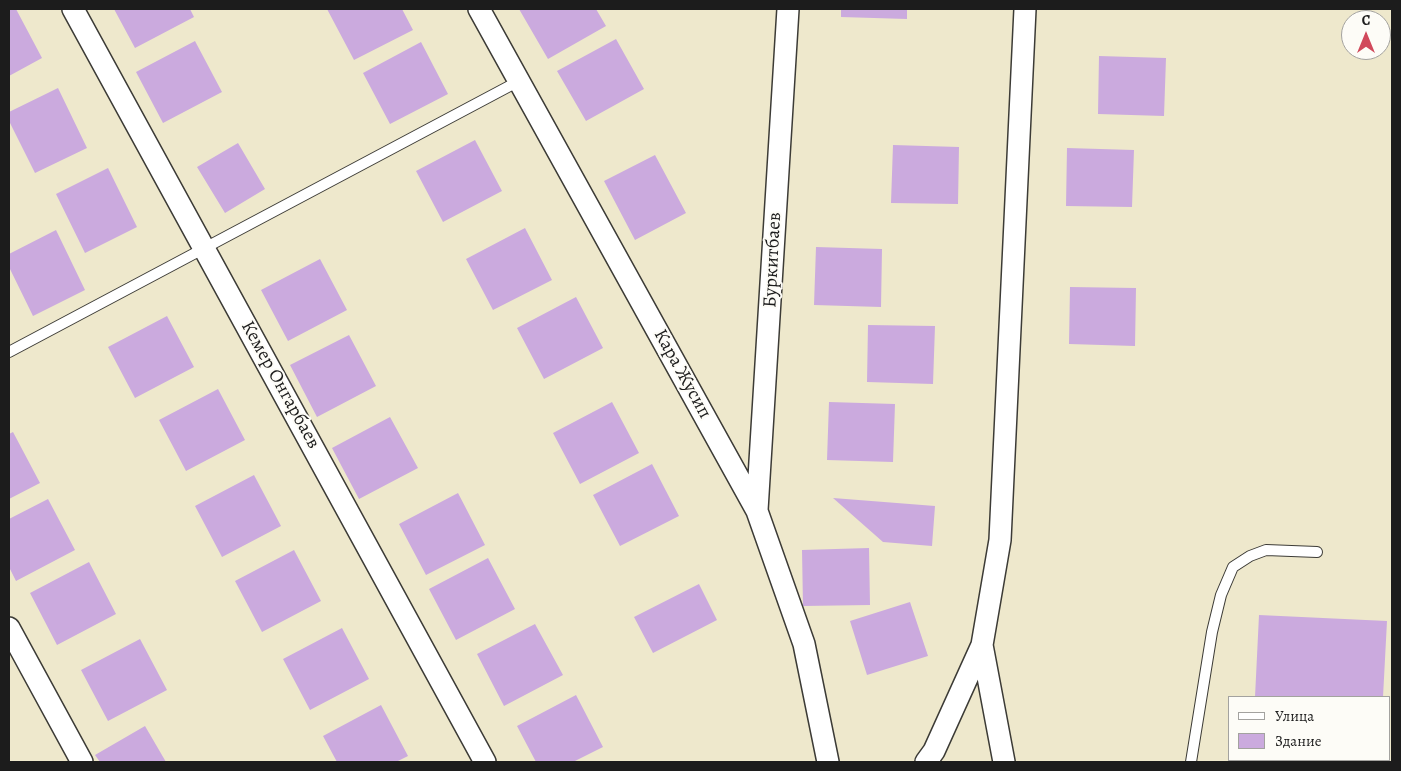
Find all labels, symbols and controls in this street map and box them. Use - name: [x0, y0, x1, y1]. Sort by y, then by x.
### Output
- north arrow: [1341, 10, 1391, 60]
- text: С: [1362, 11, 1370, 30]
- street label: Буркитбаев: [759, 212, 787, 308]
- street label: Кемер Онгарбаев: [235, 317, 325, 453]
- street label: Кара Жусип: [648, 325, 716, 423]
- legend: [1228, 696, 1391, 761]
- text: Улица: [1275, 706, 1314, 726]
- text: Здание: [1275, 731, 1322, 751]

